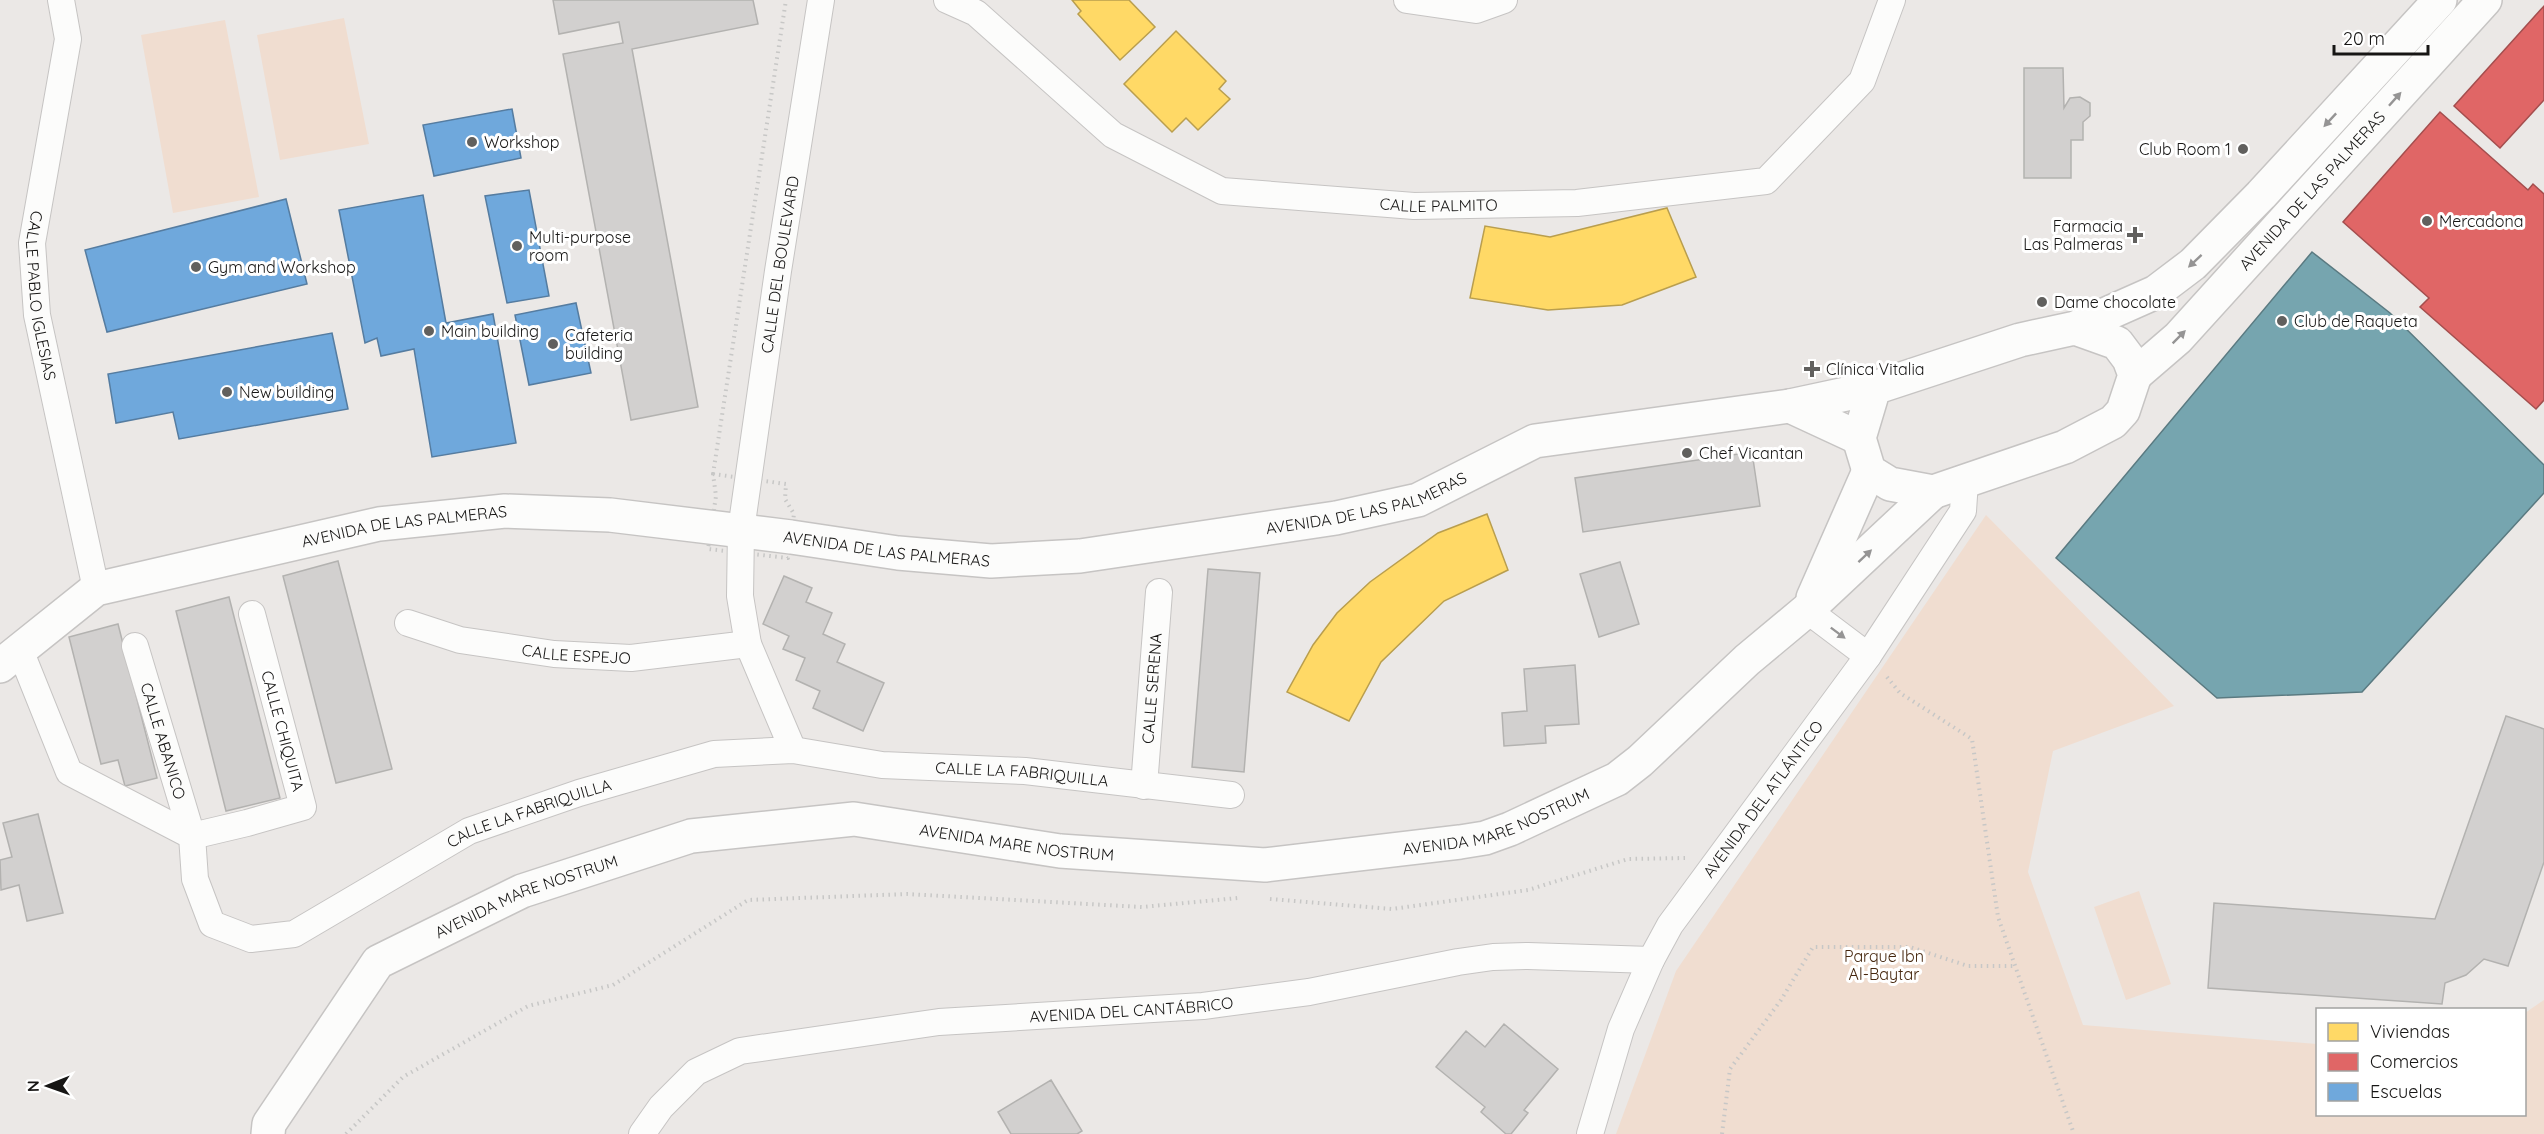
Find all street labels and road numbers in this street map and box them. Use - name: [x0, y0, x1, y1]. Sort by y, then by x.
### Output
- street label: AVENIDA DE LAS PALMERAS: [2235, 107, 2389, 274]
- street label: CALLE DEL BOULEVARD: [756, 174, 803, 355]
- street label: CALLE PALMITO: [1379, 193, 1498, 216]
- street label: CALLE PABLO IGLESIAS: [22, 209, 61, 382]
- street label: AVENIDA DE LAS PALMERAS: [1264, 467, 1470, 538]
- street label: AVENIDA DE LAS PALMERAS: [299, 501, 508, 552]
- street label: AVENIDA DE LAS PALMERAS: [782, 526, 991, 571]
- street label: CALLE SERENA: [1137, 632, 1166, 745]
- street label: CALLE ESPEJO: [520, 639, 631, 668]
- street label: CALLE CHIQUITA: [257, 668, 309, 794]
- street label: CALLE ABANICO: [137, 680, 190, 802]
- street label: AVENIDA DEL ATLÁNTICO: [1698, 717, 1827, 881]
- street label: CALLE LA FABRIQUILLA: [935, 757, 1110, 791]
- street label: CALLE LA FABRIQUILLA: [443, 774, 614, 852]
- street label: AVENIDA MARE NOSTRUM: [1401, 783, 1593, 859]
- street label: AVENIDA MARE NOSTRUM: [918, 819, 1115, 865]
- street label: AVENIDA MARE NOSTRUM: [432, 850, 620, 942]
- street label: AVENIDA DEL CANTÁBRICO: [1029, 992, 1234, 1027]

